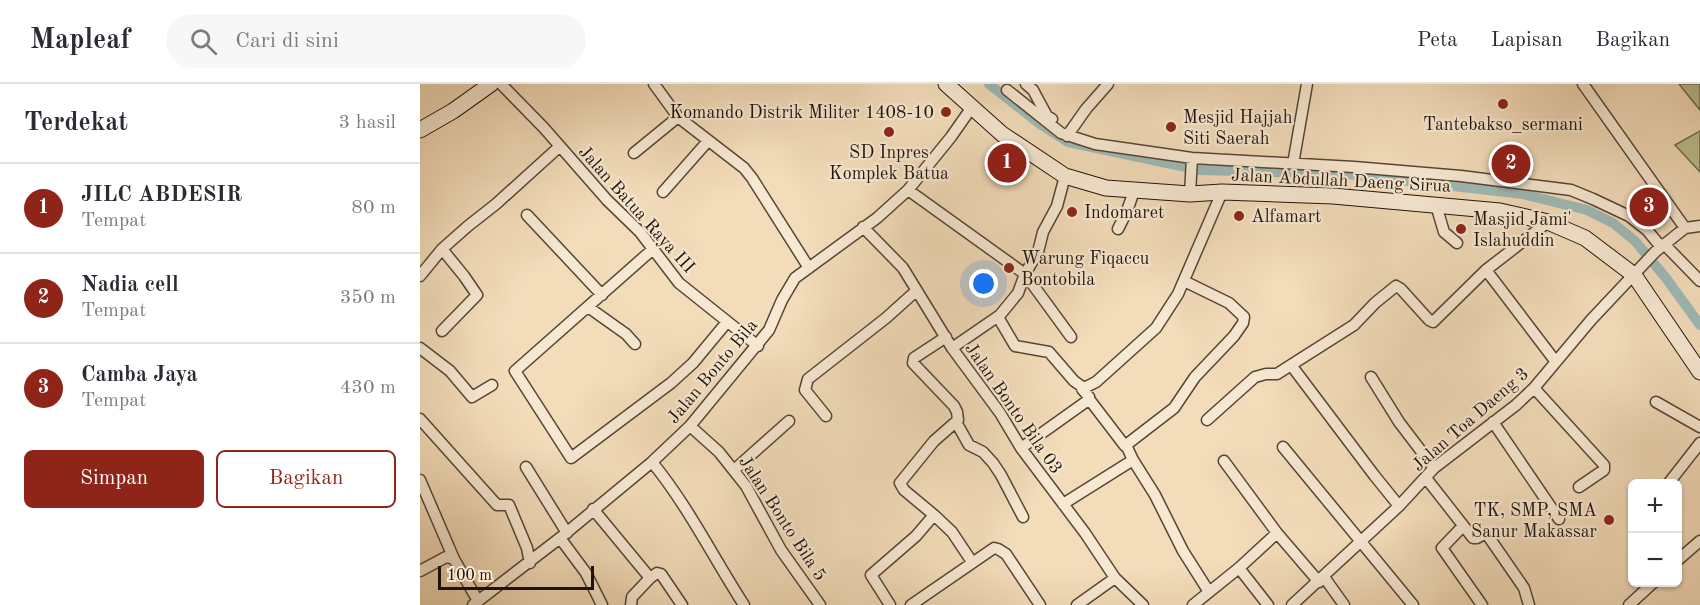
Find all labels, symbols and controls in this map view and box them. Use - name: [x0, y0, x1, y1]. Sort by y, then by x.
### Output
- search box: [166, 14, 586, 68]
- icon: search: [187, 25, 220, 58]
- text: Mapleaf: [30, 27, 130, 55]
- text: Cari di sini: [235, 30, 339, 52]
- text: Peta: [1417, 30, 1458, 51]
- text: Lapisan: [1491, 30, 1562, 51]
- text: Bagikan: [1595, 30, 1670, 51]
- marker: Tantebakso_sermani: [1496, 97, 1510, 111]
- place label: Komando Distrik Militer 1408-10: [670, 104, 934, 122]
- marker: Komando Distrik Militer 1408-10: [939, 105, 953, 119]
- place label: Mesjid Hajjah Siti Saerah: [1183, 109, 1293, 148]
- text: Terdekat: [24, 110, 128, 136]
- text: 3 hasil: [339, 113, 396, 133]
- place label: Tantebakso_sermani: [1423, 116, 1583, 134]
- marker: Mesjid Hajjah Siti Saerah: [1164, 120, 1178, 134]
- marker: SD Inpres Komplek Batua: [882, 125, 896, 139]
- pin: 1: [988, 140, 1026, 185]
- pin: 2: [1492, 142, 1530, 187]
- street label: Jalan Batua Raya III: [575, 143, 698, 277]
- place label: SD Inpres Komplek Batua: [829, 144, 949, 183]
- street label: Jalan Abdullah Daeng Sirua: [1231, 166, 1451, 196]
- text: JILC ABDESIR: [81, 184, 242, 206]
- pin: 3: [1630, 184, 1668, 230]
- text: 1: [38, 198, 49, 218]
- text: 80 m: [351, 198, 396, 218]
- place label: Indomaret: [1084, 204, 1164, 222]
- marker: Indomaret: [1065, 205, 1079, 219]
- place label: Alfamart: [1251, 208, 1321, 226]
- marker: Alfamart: [1232, 209, 1246, 223]
- text: Tempat: [81, 211, 146, 231]
- place label: Masjid Jami' Islahuddin: [1473, 211, 1572, 250]
- marker: Masjid Jami' Islahuddin: [1454, 222, 1468, 236]
- place label: Warung Fiqaccu Bontobila: [1021, 250, 1150, 289]
- marker: Warung Fiqaccu Bontobila: [1002, 261, 1016, 275]
- your location: [969, 269, 998, 298]
- text: Nadia cell: [81, 274, 179, 296]
- text: 2: [38, 288, 49, 308]
- text: 350 m: [340, 288, 396, 308]
- text: Tempat: [81, 301, 146, 321]
- street label: Jalan Bonto Bila: [664, 316, 761, 427]
- street label: Jalan Bonto Bila 03: [961, 340, 1065, 477]
- text: Camba Jaya: [81, 364, 198, 386]
- street label: Jalan Toa Daeng 3: [1409, 364, 1532, 475]
- text: 3: [38, 378, 49, 398]
- text: 430 m: [340, 378, 396, 398]
- text: Tempat: [81, 391, 146, 411]
- button: Simpan: [24, 450, 204, 508]
- button: Bagikan: [216, 450, 396, 508]
- street label: Jalan Bonto Bila 5: [735, 453, 829, 584]
- map controls: [1628, 479, 1682, 587]
- button: +: [1628, 479, 1682, 533]
- place label: TK, SMP, SMA Sanur Makassar: [1471, 502, 1598, 541]
- marker: TK, SMP, SMA Sanur Makassar: [1602, 513, 1616, 527]
- button: −: [1628, 533, 1682, 587]
- scale bar: [438, 563, 594, 590]
- text: 100 m: [447, 568, 492, 584]

